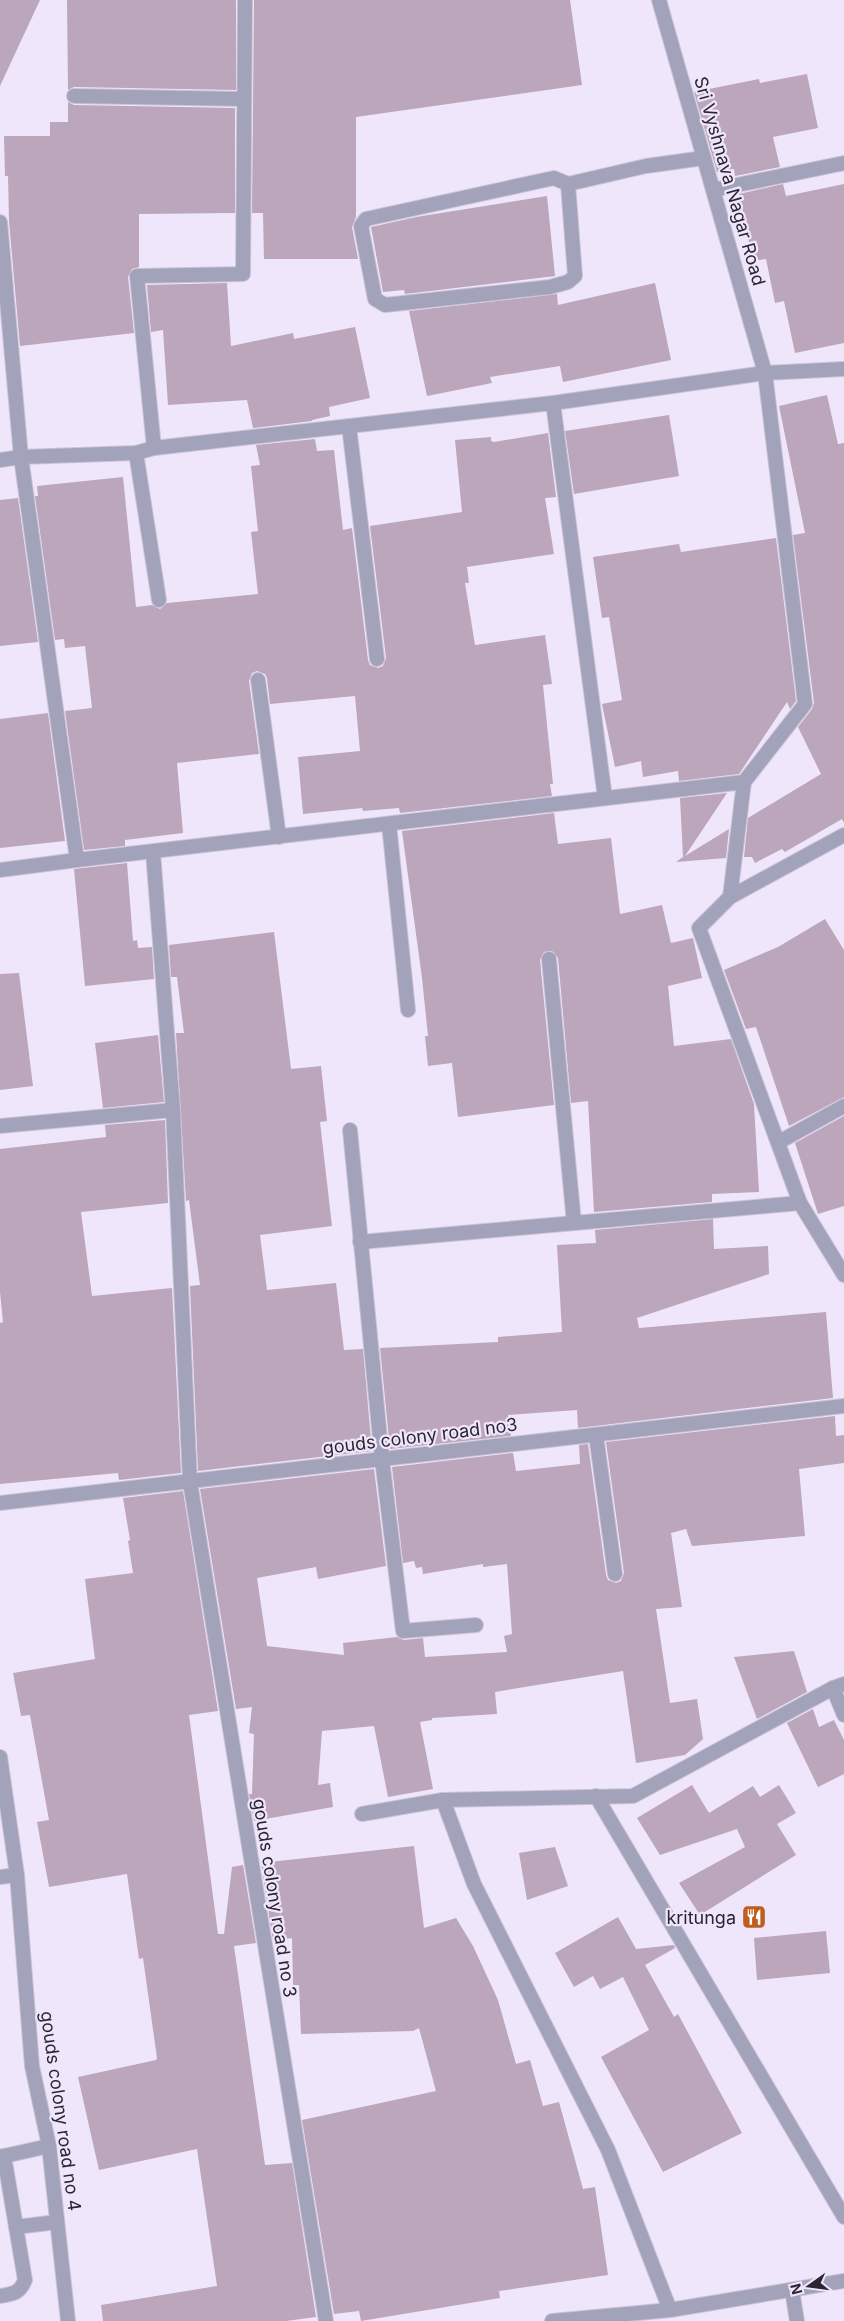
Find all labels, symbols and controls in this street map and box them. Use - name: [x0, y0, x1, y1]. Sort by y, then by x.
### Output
- street label: Sri Vyshnava Nagar Road: [690, 74, 770, 288]
- street label: gouds colony road no3: [321, 1414, 519, 1458]
- street label: gouds colony road no 3: [249, 1797, 301, 1999]
- restaurant icon: kritunga: [741, 1904, 767, 1930]
- place label: kritunga: [666, 1907, 736, 1928]
- street label: gouds colony road no 4: [37, 2010, 85, 2212]
- north arrow: [784, 2261, 834, 2311]
- text: N: [786, 2282, 805, 2296]

